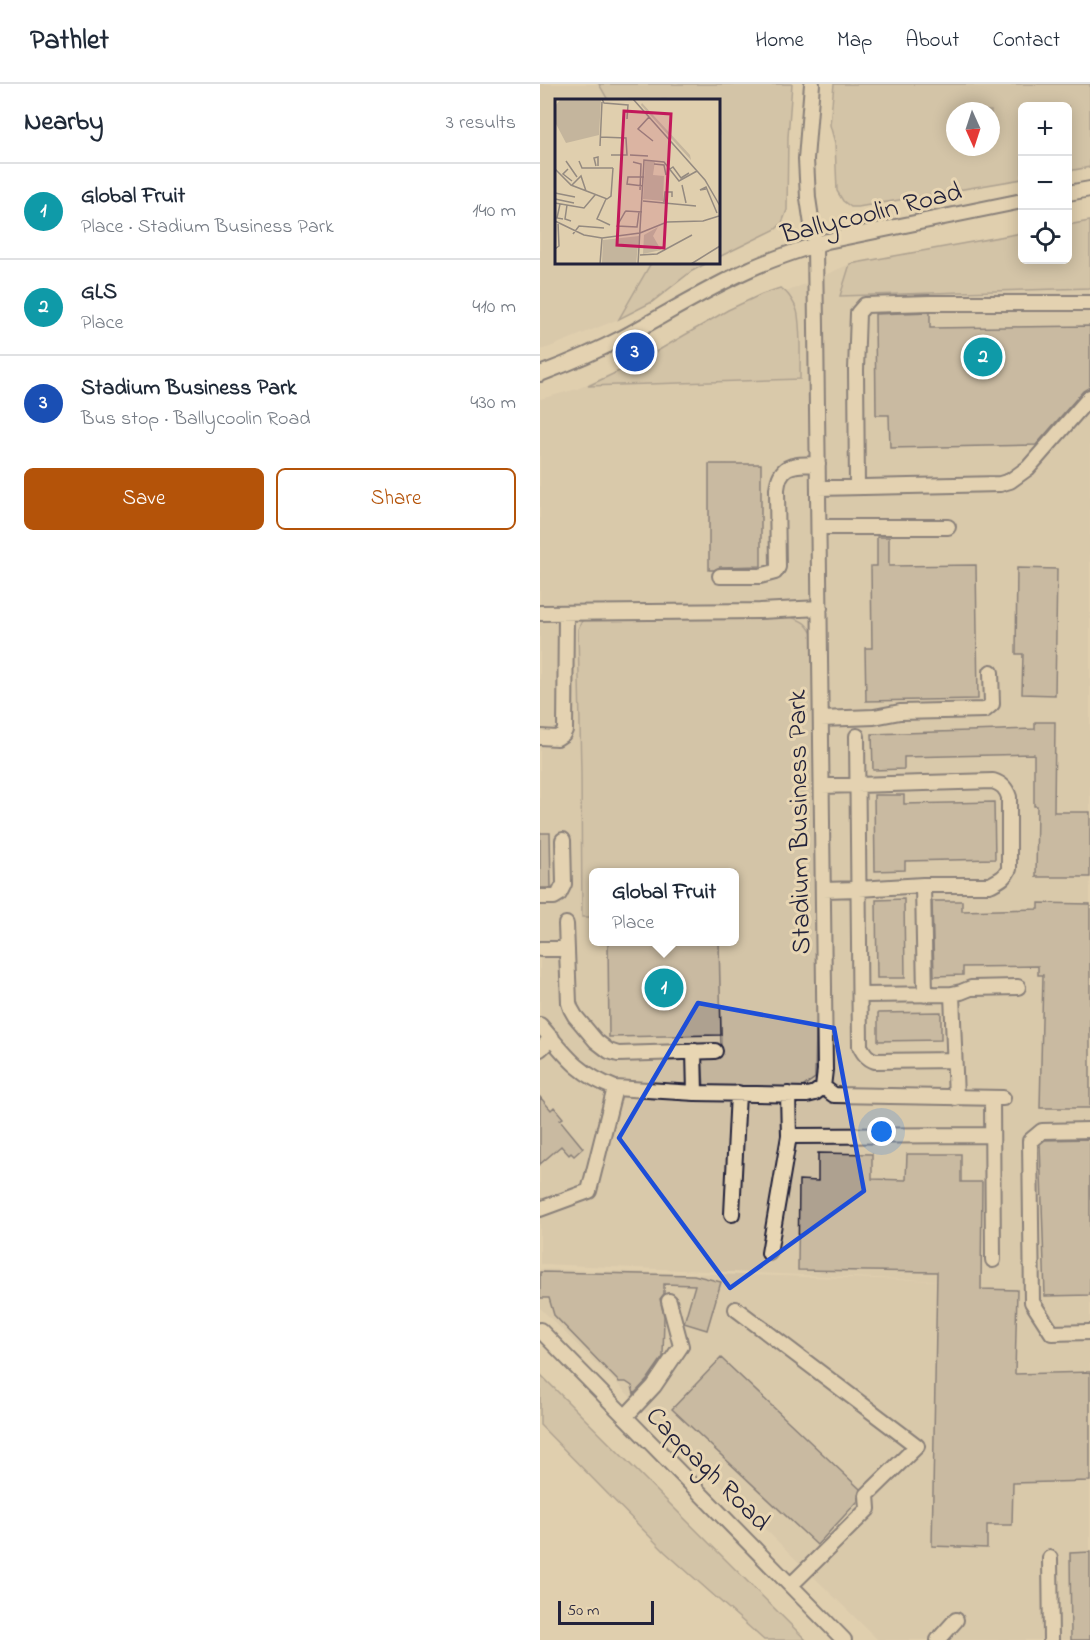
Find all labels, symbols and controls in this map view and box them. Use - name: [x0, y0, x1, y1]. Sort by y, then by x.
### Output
- text: Pathlet: [30, 21, 109, 62]
- text: Home: [755, 26, 804, 56]
- text: Map: [837, 26, 872, 56]
- text: About: [905, 26, 959, 56]
- text: Contact: [992, 26, 1060, 56]
- inset map: [555, 99, 720, 264]
- north arrow: [946, 102, 1000, 156]
- map controls: [1018, 102, 1072, 264]
- button: +: [1018, 102, 1072, 156]
- text: Nearby: [24, 104, 103, 142]
- text: 3 results: [446, 109, 516, 138]
- button: −: [1018, 156, 1072, 210]
- street label: Ballycoolin Road: [776, 173, 966, 256]
- text: Global Fruit: [81, 181, 185, 213]
- text: 1: [40, 197, 47, 226]
- text: 140 m: [472, 197, 516, 226]
- button: locate: [1018, 210, 1072, 264]
- text: Place · Stadium Business Park: [81, 213, 334, 242]
- text: GLS: [81, 277, 117, 309]
- text: 2: [39, 293, 48, 322]
- text: 410 m: [472, 293, 516, 322]
- text: Place: [81, 309, 123, 338]
- pin: 3: [616, 330, 655, 374]
- pin: 2: [964, 334, 1002, 380]
- text: Stadium Business Park: [81, 373, 297, 405]
- text: 3: [39, 389, 48, 418]
- text: 430 m: [470, 389, 516, 418]
- text: Bus stop · Ballycoolin Road: [81, 405, 311, 434]
- button: Save: [24, 468, 264, 530]
- button: Share: [276, 468, 516, 530]
- street label: Stadium Business Park: [779, 689, 822, 955]
- popup: [589, 868, 739, 946]
- text: Global Fruit: [612, 877, 716, 909]
- text: Place: [612, 909, 654, 938]
- pin: 1: [644, 966, 684, 1010]
- your location: [867, 1117, 896, 1146]
- street label: Cappagh Road: [636, 1398, 779, 1541]
- scale bar: [558, 1598, 654, 1626]
- text: 50 m: [567, 1599, 599, 1623]

